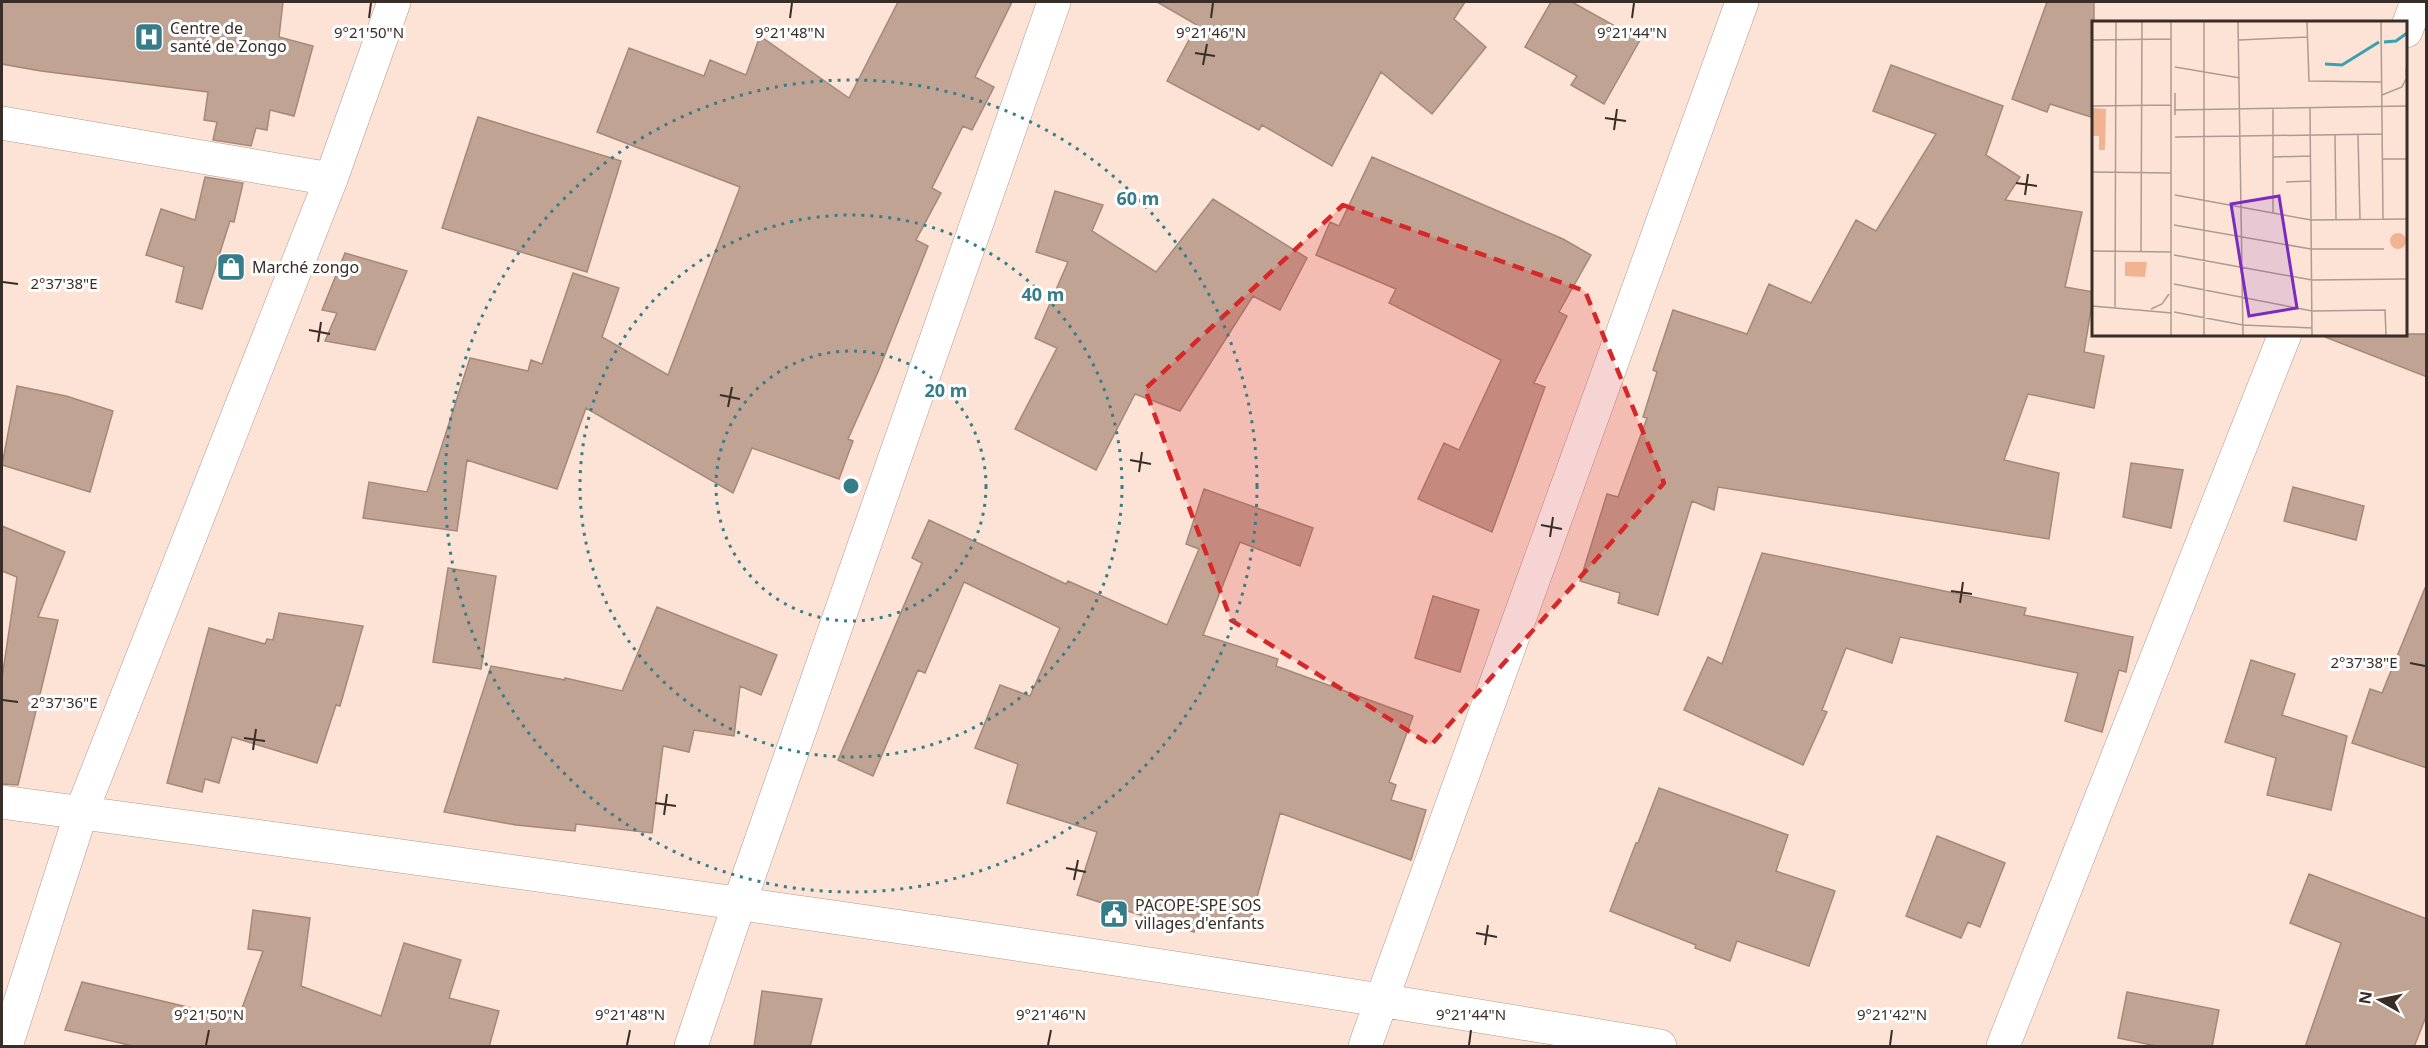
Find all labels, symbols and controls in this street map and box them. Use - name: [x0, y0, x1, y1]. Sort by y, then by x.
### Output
- place label: Centre de santé de Zongo: [170, 17, 287, 57]
- hospital icon: Centre de santé de Zongo: [133, 21, 165, 53]
- inset map: [2092, 21, 2407, 336]
- text: 9°21'50"N: [334, 22, 404, 42]
- text: 9°21'48"N: [755, 22, 825, 42]
- text: 9°21'46"N: [1176, 22, 1246, 42]
- text: 9°21'44"N: [1597, 22, 1667, 42]
- text: 60 m: [1117, 186, 1159, 210]
- shop icon: Marché zongo: [215, 251, 247, 283]
- place label: Marché zongo: [252, 256, 359, 278]
- text: 2°37'38"E: [30, 273, 98, 293]
- text: 40 m: [1022, 282, 1064, 306]
- text: 20 m: [925, 378, 967, 402]
- centre of rings: [841, 476, 861, 496]
- text: 2°37'38"E: [2330, 652, 2398, 672]
- text: 2°37'36"E: [30, 692, 98, 712]
- place label: PACOPE-SPE SOS villages d'enfants: [1135, 894, 1264, 934]
- public building icon: PACOPE-SPE SOS villages d'enfants: [1098, 898, 1130, 930]
- north arrow: [2350, 970, 2410, 1030]
- text: N: [2353, 990, 2377, 1006]
- text: 9°21'50"N: [174, 1004, 244, 1024]
- text: 9°21'48"N: [595, 1004, 665, 1024]
- text: 9°21'46"N: [1016, 1004, 1086, 1024]
- text: 9°21'44"N: [1436, 1004, 1506, 1024]
- text: 9°21'42"N: [1857, 1004, 1927, 1024]

